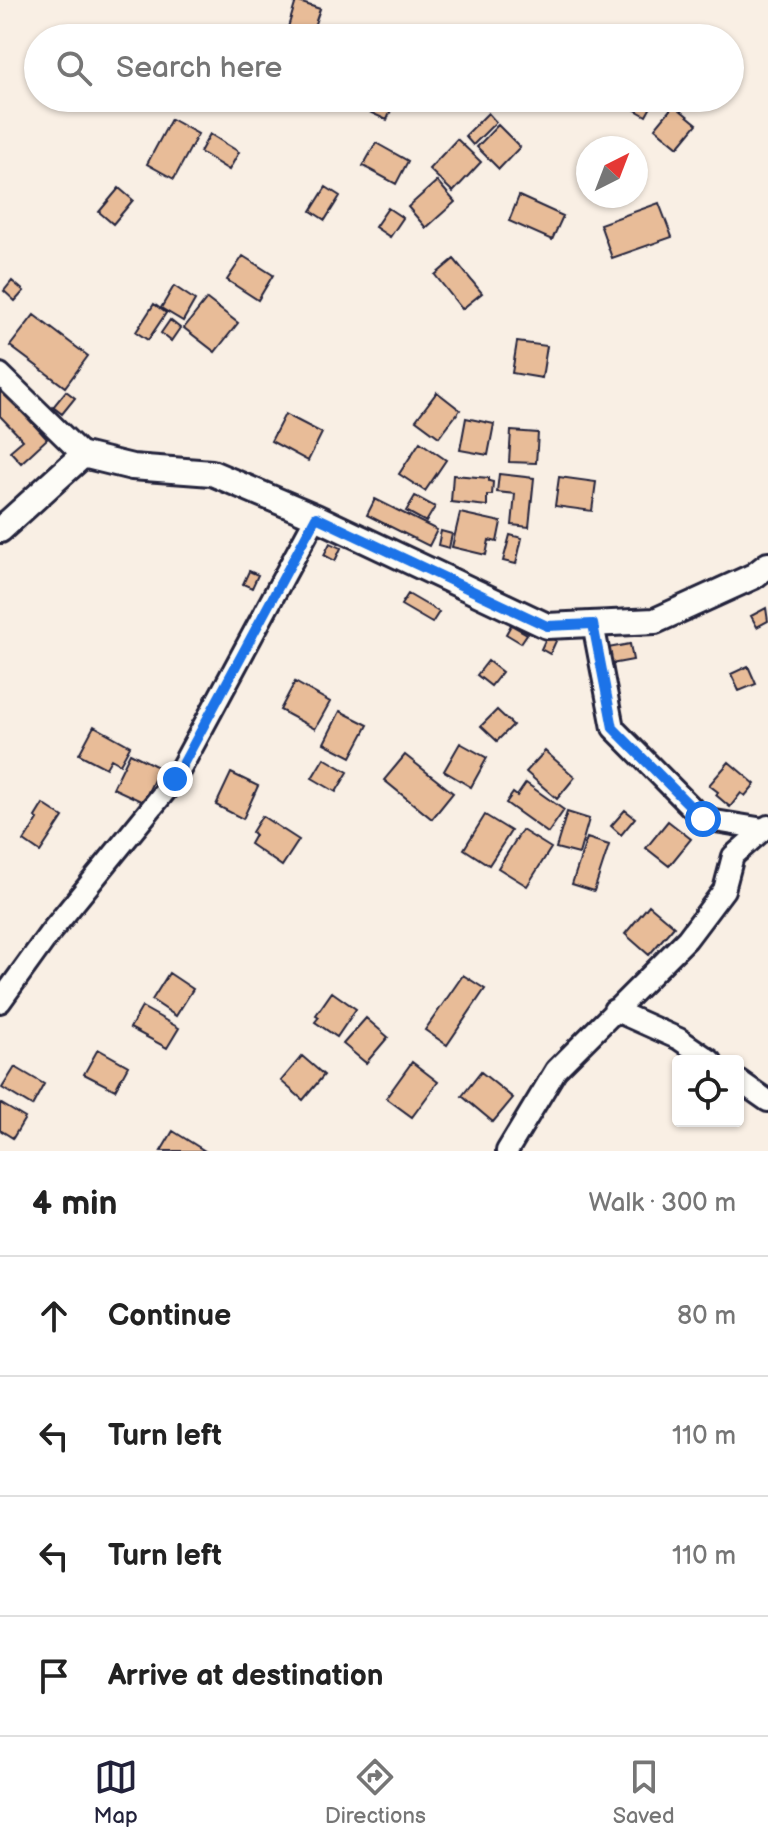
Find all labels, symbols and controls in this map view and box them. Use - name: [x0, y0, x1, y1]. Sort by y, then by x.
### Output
- search box: [24, 24, 744, 112]
- icon: search: [52, 46, 96, 90]
- text: Search here: [116, 50, 282, 86]
- north arrow: [576, 136, 648, 208]
- route end: [157, 761, 193, 797]
- route start: [685, 801, 721, 837]
- map controls: [672, 1055, 744, 1127]
- button: locate: [672, 1055, 744, 1127]
- text: 4 min: [32, 1183, 118, 1224]
- text: Walk · 300 m: [588, 1188, 736, 1219]
- icon: ahead: [32, 1294, 76, 1338]
- text: Continue: [108, 1298, 231, 1334]
- text: 80 m: [677, 1301, 736, 1332]
- icon: left: [32, 1414, 76, 1458]
- text: Turn left: [108, 1418, 222, 1454]
- text: 110 m: [672, 1421, 736, 1452]
- icon: left: [32, 1534, 76, 1578]
- text: Turn left: [108, 1538, 222, 1574]
- text: 110 m: [672, 1541, 736, 1572]
- icon: arrive: [32, 1654, 76, 1698]
- text: Arrive at destination: [108, 1658, 384, 1694]
- tab: Map: [93, 1755, 138, 1830]
- tab: Directions: [325, 1755, 426, 1830]
- tab: Saved: [613, 1755, 675, 1830]

